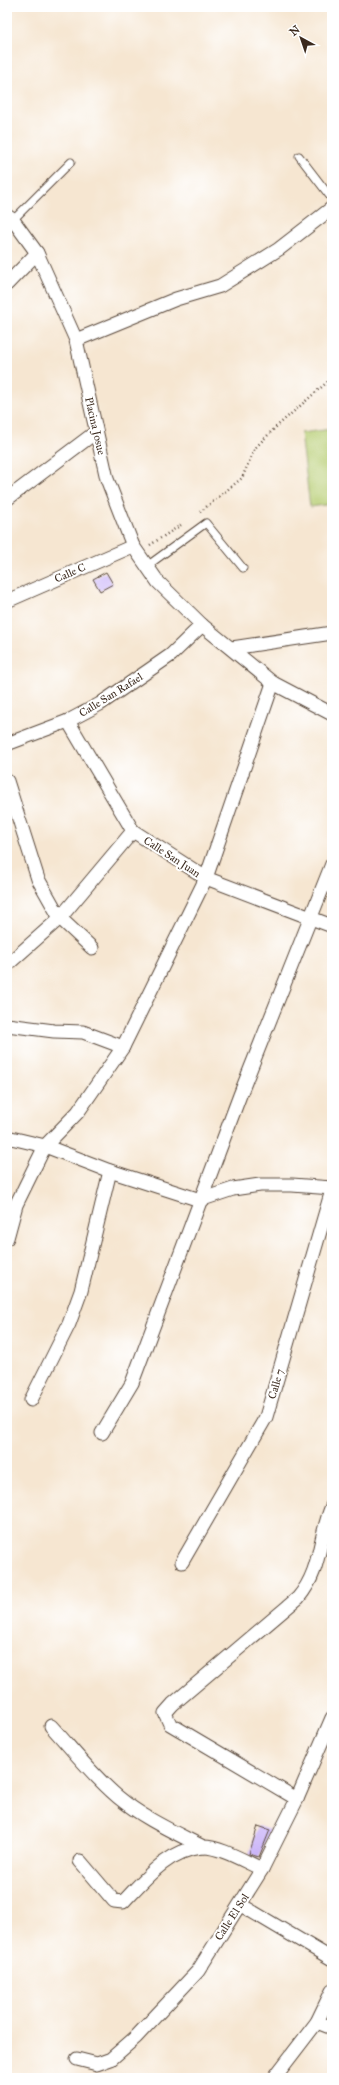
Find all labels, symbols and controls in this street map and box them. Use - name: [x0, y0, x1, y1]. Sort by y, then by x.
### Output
- north arrow: [281, 18, 321, 58]
- text: N: [287, 22, 303, 39]
- street label: Placina Josue: [81, 396, 108, 457]
- street label: Calle C: [53, 560, 87, 586]
- street label: Calle San Rafael: [77, 670, 145, 720]
- street label: Calle San Juan: [141, 834, 203, 881]
- street label: Calle 7: [265, 1367, 287, 1401]
- street label: Calle El Sol: [212, 1891, 252, 1943]

